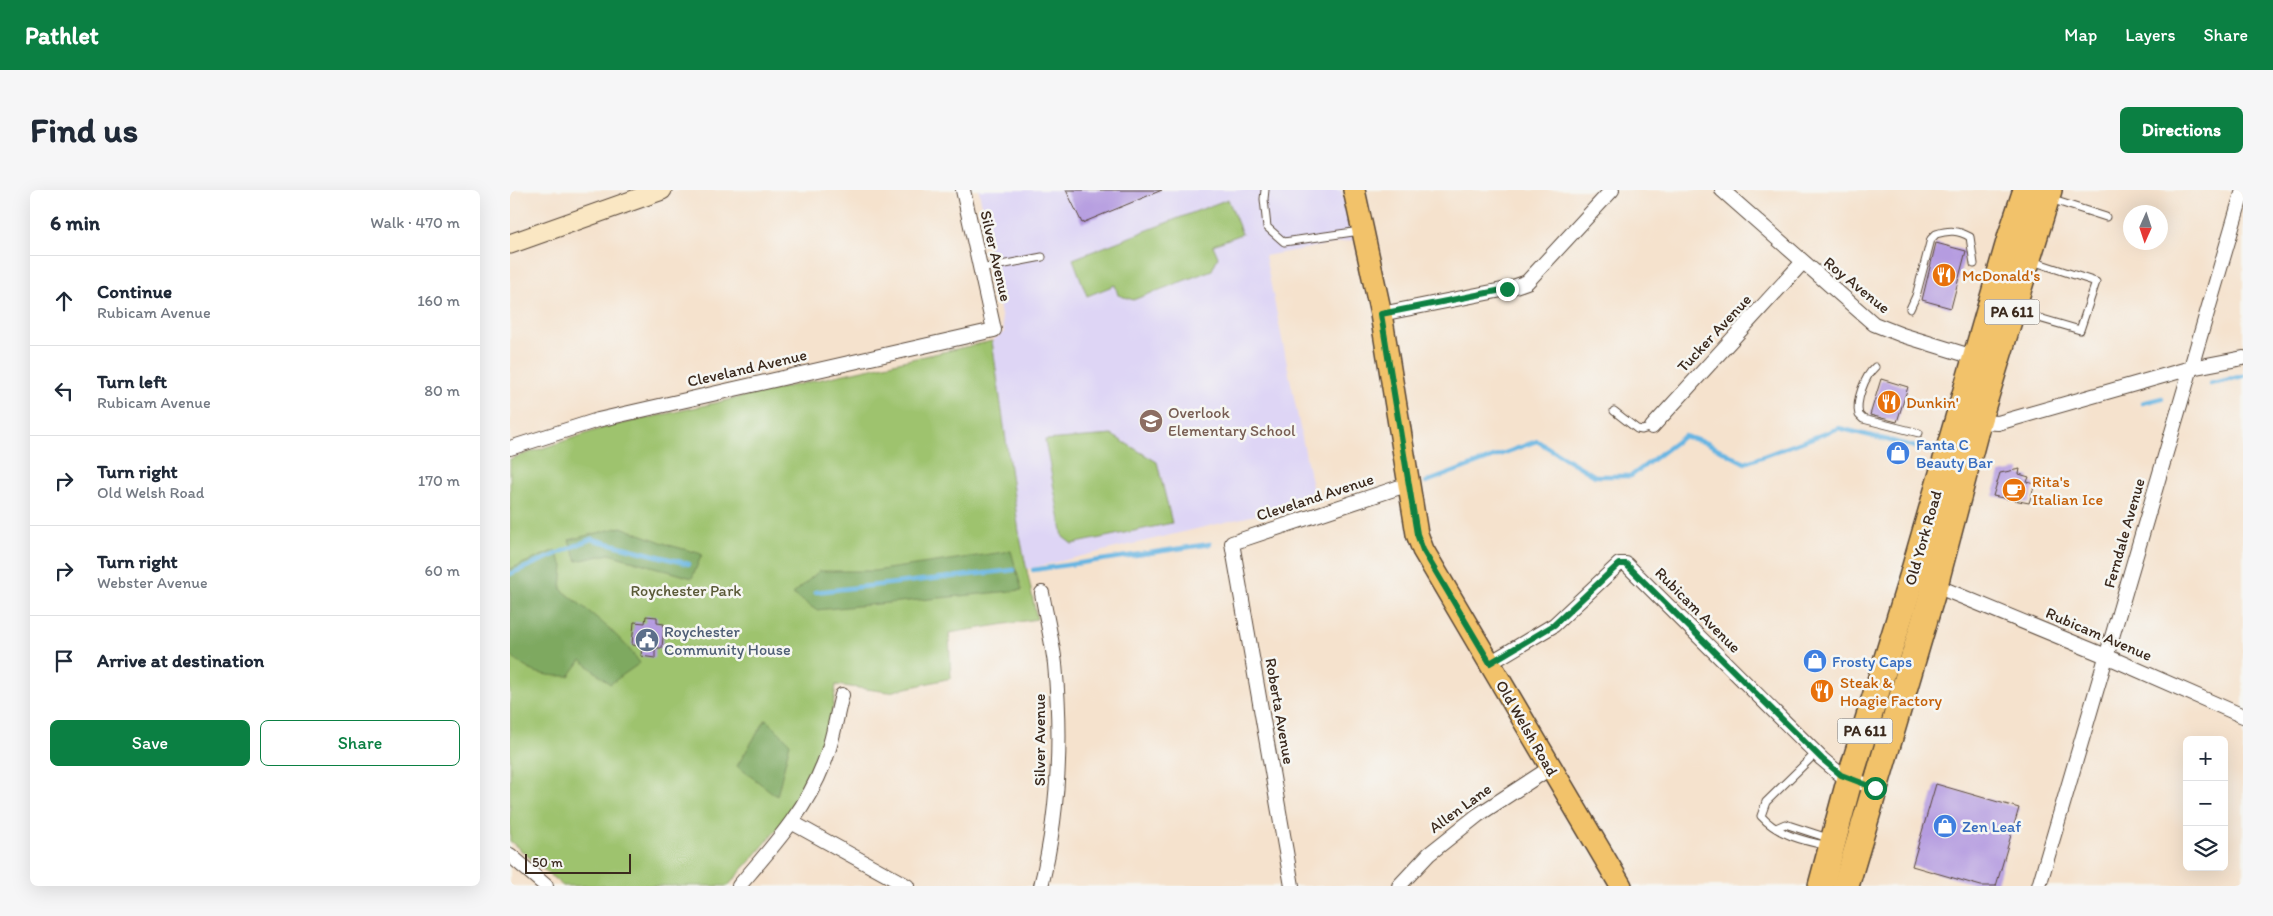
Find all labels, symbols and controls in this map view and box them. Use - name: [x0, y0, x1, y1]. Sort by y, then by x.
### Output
- text: Pathlet: [25, 21, 99, 50]
- text: Map: [2064, 24, 2097, 46]
- text: Layers: [2125, 24, 2175, 46]
- text: Share: [2203, 24, 2248, 46]
- button: Directions: [2120, 107, 2243, 153]
- text: Find us: [30, 109, 138, 151]
- north arrow: [2123, 205, 2168, 250]
- street label: Silver Avenue: [976, 209, 1016, 303]
- text: 6 min: [50, 210, 100, 235]
- text: Walk · 470 m: [370, 213, 460, 232]
- street label: Roy Avenue: [1820, 253, 1894, 317]
- restaurant icon: McDonald's: [1931, 262, 1957, 288]
- place label: McDonald's: [1962, 266, 2040, 285]
- route end: [1496, 278, 1519, 301]
- text: Continue: [97, 280, 172, 303]
- icon: ahead: [50, 287, 78, 315]
- street label: Tucker Avenue: [1673, 290, 1755, 376]
- text: 160 m: [417, 291, 460, 310]
- road number: PA 611: [1984, 300, 2040, 324]
- text: Rubicam Avenue: [97, 303, 211, 322]
- street label: Cleveland Avenue: [685, 345, 809, 391]
- text: Turn left: [97, 370, 167, 393]
- icon: left: [50, 377, 78, 405]
- text: 80 m: [424, 381, 460, 400]
- restaurant icon: Dunkin': [1876, 389, 1902, 415]
- text: Rubicam Avenue: [97, 393, 211, 412]
- place label: Dunkin': [1906, 393, 1959, 412]
- place label: Overlook Elementary School: [1168, 403, 1296, 440]
- school or university icon: Overlook Elementary School: [1138, 408, 1164, 434]
- place label: Fanta C Beauty Bar: [1916, 435, 1994, 472]
- shop icon: Fanta C Beauty Bar: [1885, 440, 1911, 466]
- text: Turn right: [97, 460, 178, 483]
- icon: right: [50, 467, 78, 495]
- street label: Cleveland Avenue: [1254, 469, 1376, 525]
- text: 170 m: [418, 471, 460, 490]
- place label: Rita's Italian Ice: [2032, 472, 2103, 509]
- street label: Ferndale Avenue: [2099, 476, 2149, 590]
- cafe icon: Rita's Italian Ice: [2001, 477, 2027, 503]
- text: Old Welsh Road: [97, 483, 205, 502]
- street label: Old York Road: [1900, 488, 1946, 588]
- text: Turn right: [97, 550, 178, 573]
- icon: right: [50, 557, 78, 585]
- text: 60 m: [425, 561, 460, 580]
- street label: Rubicam Avenue: [1651, 563, 1745, 657]
- text: Webster Avenue: [97, 573, 208, 592]
- park label: Roychester Park: [631, 581, 741, 600]
- street label: Rubicam Avenue: [2043, 603, 2155, 665]
- place label: Roychester Community House: [664, 622, 791, 659]
- public building icon: Roychester Community House: [634, 627, 660, 653]
- icon: arrive: [50, 647, 78, 675]
- shop icon: Frosty Caps: [1802, 648, 1828, 674]
- text: Arrive at destination: [97, 649, 264, 672]
- place label: Frosty Caps: [1832, 652, 1912, 671]
- street label: Roberta Avenue: [1261, 656, 1299, 766]
- place label: Steak & Hoagie Factory: [1840, 673, 1942, 710]
- street label: Old Welsh Road: [1492, 677, 1562, 780]
- restaurant icon: Steak & Hoagie Factory: [1809, 678, 1835, 704]
- street label: Silver Avenue: [1030, 694, 1049, 786]
- road number: PA 611: [1838, 718, 1892, 744]
- button: Save: [50, 720, 250, 766]
- button: Share: [260, 720, 460, 766]
- map controls: [2183, 736, 2228, 871]
- button: +: [2183, 736, 2228, 781]
- route start: [1864, 777, 1887, 800]
- street label: Allen Lane: [1425, 779, 1495, 837]
- button: −: [2183, 781, 2228, 826]
- shop icon: Zen Leaf: [1932, 813, 1958, 839]
- place label: Zen Leaf: [1962, 817, 2021, 836]
- button: layers: [2183, 826, 2228, 871]
- scale bar: [525, 851, 631, 874]
- text: 50 m: [532, 854, 563, 871]

